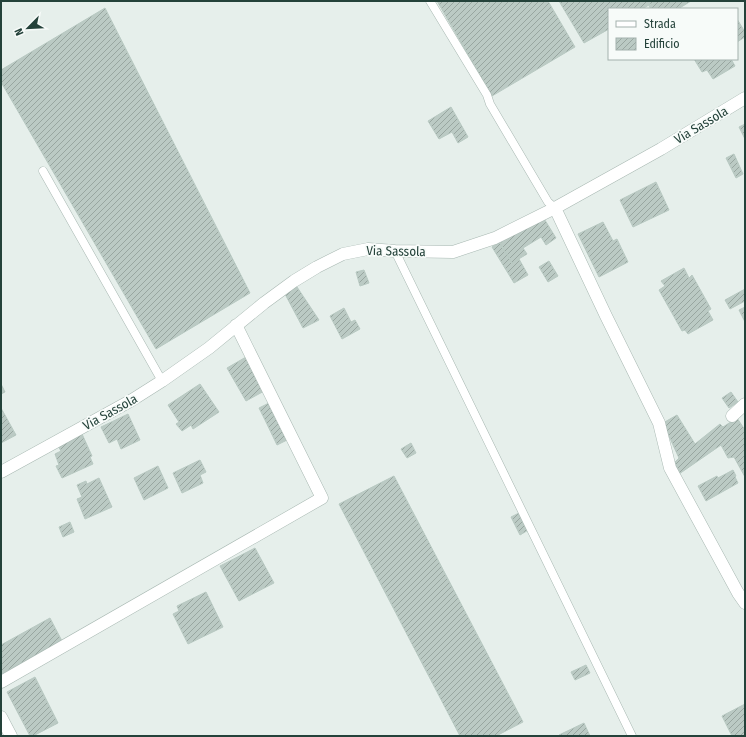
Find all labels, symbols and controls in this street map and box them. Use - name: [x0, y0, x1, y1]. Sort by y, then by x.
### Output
- north arrow: [8, 8, 48, 48]
- legend: [608, 8, 738, 60]
- text: Strada: [644, 17, 676, 31]
- text: N: [12, 26, 27, 38]
- text: Edificio: [644, 37, 680, 51]
- street label: Via Sassola: [672, 103, 730, 147]
- street label: Via Sassola: [366, 243, 426, 259]
- street label: Via Sassola: [80, 391, 140, 433]

